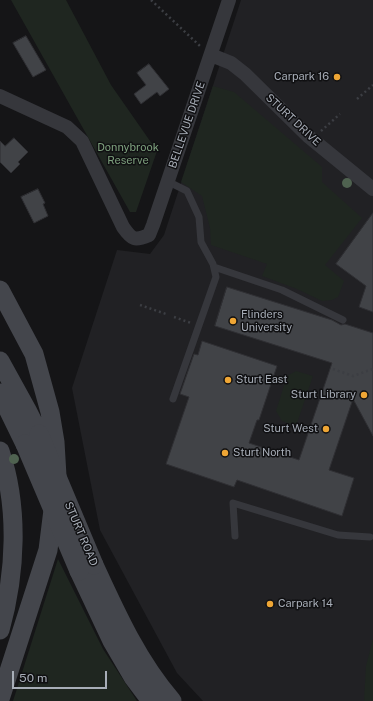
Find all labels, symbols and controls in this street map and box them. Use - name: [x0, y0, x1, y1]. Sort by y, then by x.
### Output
- place label: Carpark 16: [274, 70, 329, 84]
- marker: Carpark 16: [332, 72, 342, 82]
- street label: BELLEVUE DRIVE: [166, 80, 208, 170]
- street label: STURT DRIVE: [263, 91, 323, 149]
- park label: Donnybrook Reserve: [97, 141, 159, 167]
- place label: Flinders University: [241, 308, 292, 334]
- marker: Flinders University: [228, 316, 238, 326]
- place label: Sturt East: [236, 373, 287, 387]
- marker: Sturt East: [223, 375, 233, 385]
- place label: Sturt Library: [291, 388, 356, 402]
- marker: Sturt Library: [359, 390, 369, 400]
- place label: Sturt West: [263, 422, 318, 436]
- marker: Sturt West: [321, 424, 331, 434]
- place label: Sturt North: [233, 446, 291, 460]
- marker: Sturt North: [220, 448, 230, 458]
- street label: STURT ROAD: [62, 500, 100, 568]
- place label: Carpark 14: [278, 597, 333, 611]
- marker: Carpark 14: [265, 599, 275, 609]
- scale bar: [14, 663, 109, 689]
- text: 50 m: [19, 671, 47, 685]

